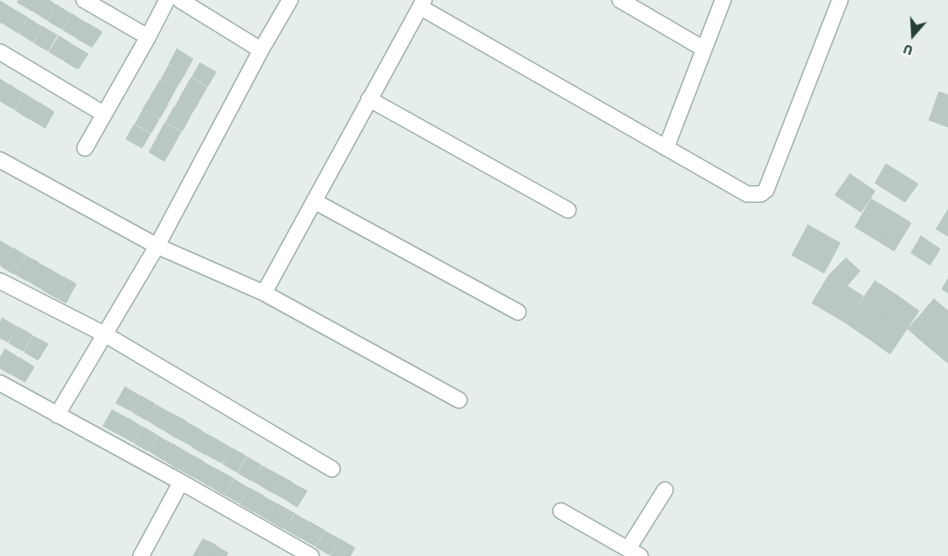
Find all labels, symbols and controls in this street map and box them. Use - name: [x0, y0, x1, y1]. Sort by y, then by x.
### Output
- north arrow: [888, 10, 938, 60]
- text: U: [900, 38, 916, 60]

